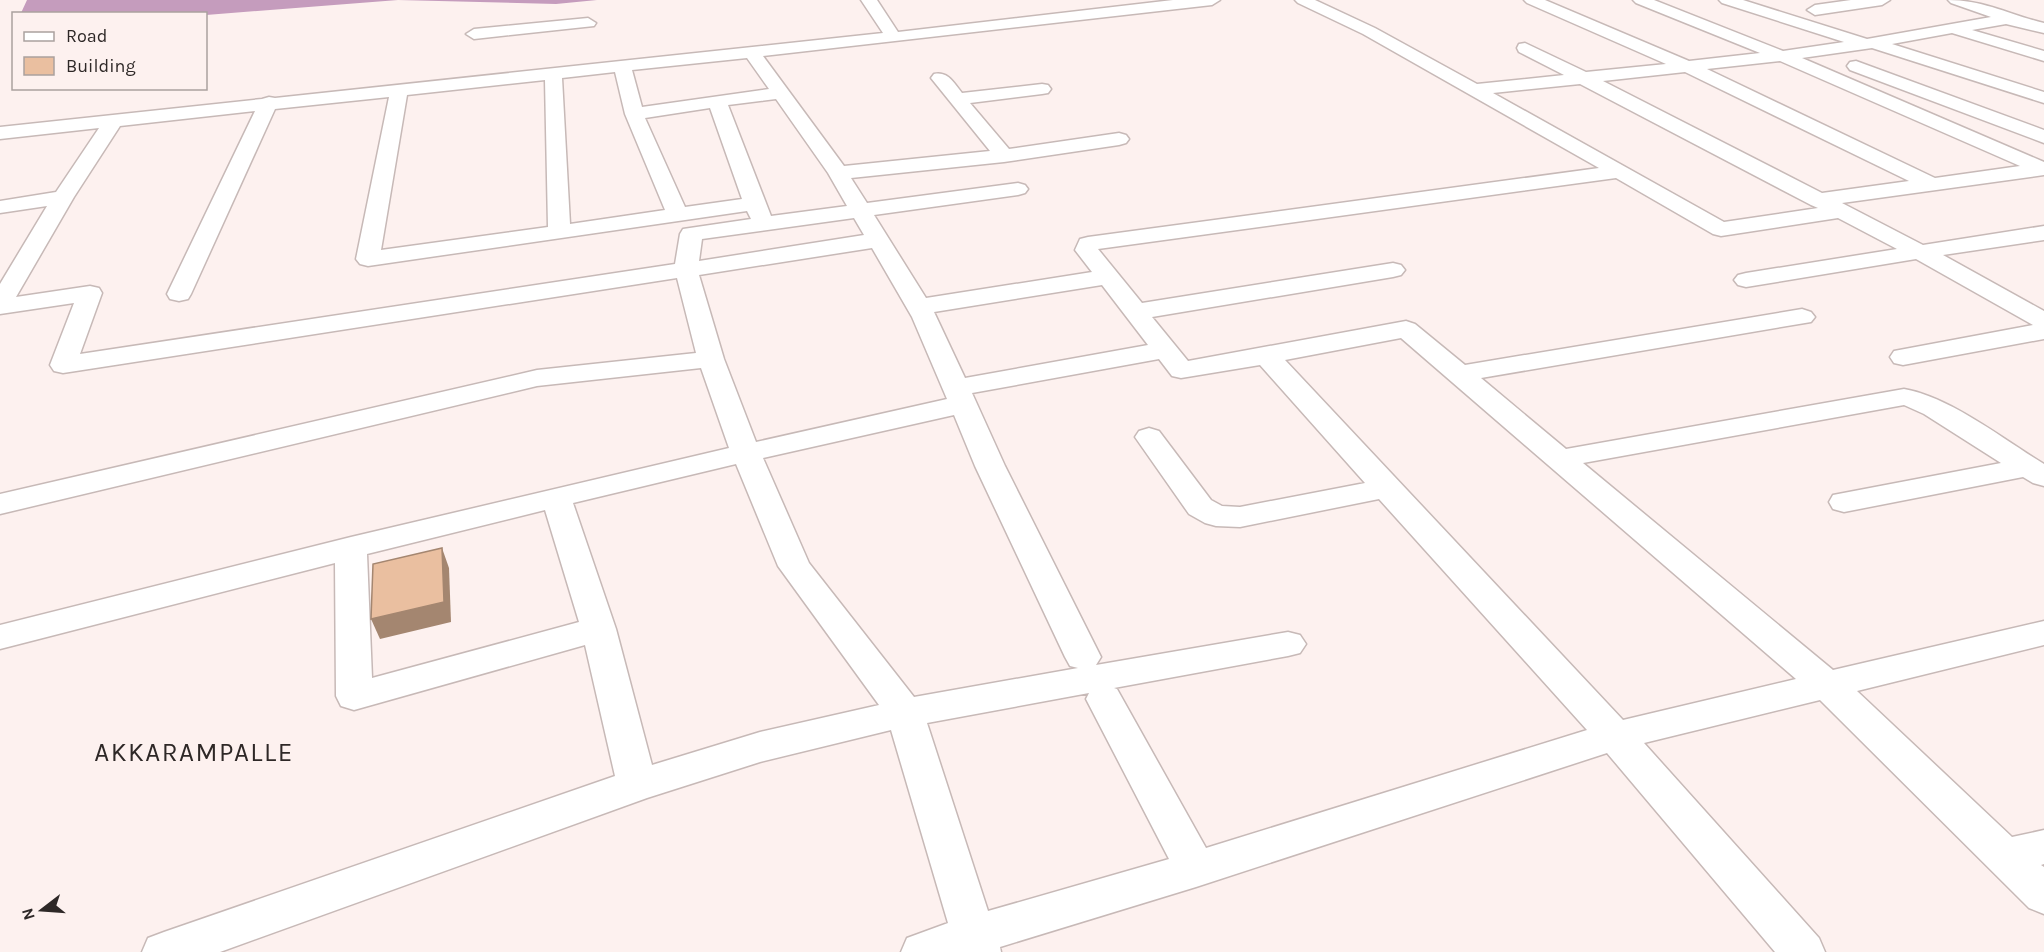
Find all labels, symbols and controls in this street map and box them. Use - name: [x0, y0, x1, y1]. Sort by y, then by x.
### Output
- legend: [12, 12, 207, 90]
- text: Road: [66, 25, 107, 47]
- text: Building: [66, 55, 136, 77]
- district label: AKKARAMPALLE: [94, 737, 294, 768]
- north arrow: [12, 880, 72, 940]
- text: N: [17, 906, 39, 923]

